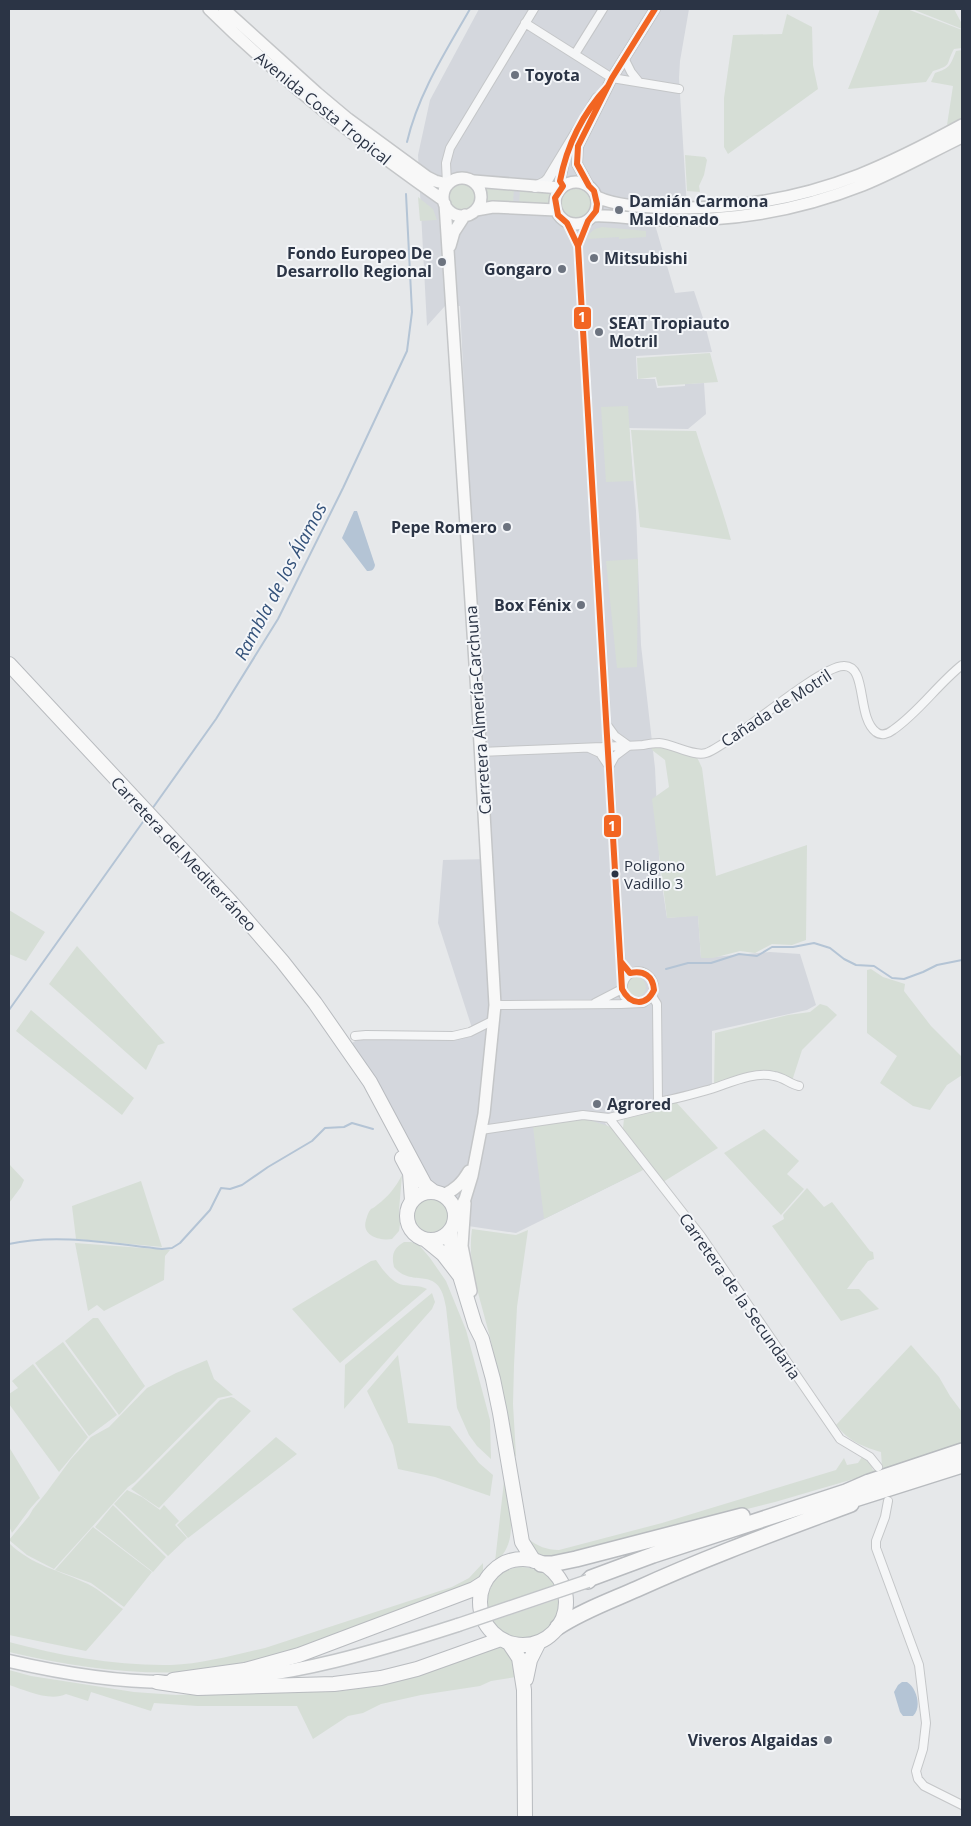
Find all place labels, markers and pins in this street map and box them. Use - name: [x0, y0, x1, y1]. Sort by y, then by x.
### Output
- place label: Toyota: [525, 64, 580, 86]
- marker: Toyota: [509, 69, 521, 81]
- place label: Damián Carmona Maldonado: [629, 190, 768, 230]
- marker: Damián Carmona Maldonado: [613, 204, 625, 216]
- place label: Fondo Europeo De Desarrollo Regional: [276, 242, 432, 282]
- place label: Mitsubishi: [604, 247, 688, 269]
- marker: Mitsubishi: [588, 252, 600, 264]
- marker: Fondo Europeo De Desarrollo Regional: [436, 256, 448, 268]
- place label: Gongaro: [484, 258, 552, 280]
- marker: Gongaro: [556, 263, 568, 275]
- place label: SEAT Tropiauto Motril: [609, 312, 730, 352]
- marker: SEAT Tropiauto Motril: [593, 326, 605, 338]
- place label: Pepe Romero: [391, 516, 497, 538]
- marker: Pepe Romero: [501, 521, 513, 533]
- place label: Box Fénix: [494, 594, 572, 616]
- marker: Box Fénix: [575, 599, 587, 611]
- place label: Poligono Vadillo 3: [624, 855, 685, 893]
- marker: Poligono Vadillo 3: [610, 869, 620, 879]
- place label: Agrored: [607, 1093, 671, 1115]
- marker: Agrored: [591, 1098, 603, 1110]
- place label: Viveros Algaidas: [688, 1729, 818, 1751]
- marker: Viveros Algaidas: [822, 1734, 834, 1746]

